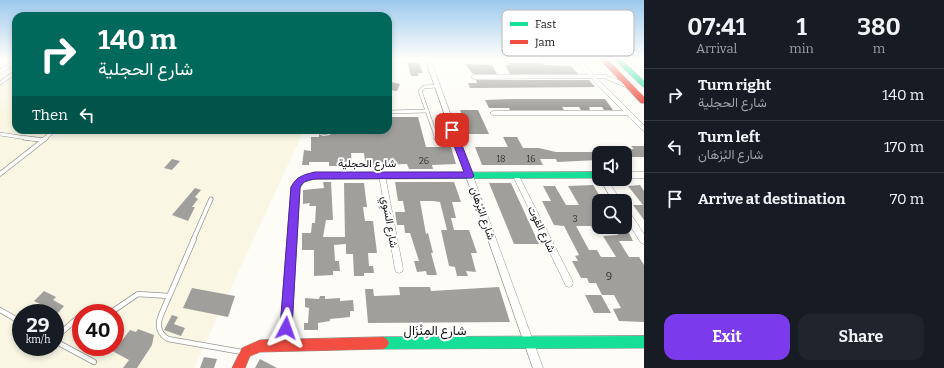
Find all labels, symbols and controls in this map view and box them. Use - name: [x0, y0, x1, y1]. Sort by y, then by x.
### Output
- legend: [502, 10, 634, 56]
- text: 07:41: [687, 13, 746, 41]
- text: 1: [796, 13, 807, 41]
- text: 380: [857, 13, 901, 41]
- text: Fast: [535, 18, 556, 31]
- text: 140 m: [98, 23, 177, 56]
- icon: right: [32, 28, 84, 80]
- text: Jam: [534, 36, 555, 49]
- text: Arrival: [696, 41, 737, 56]
- text: min: [789, 41, 814, 56]
- text: m: [873, 41, 885, 56]
- text: شارع الحجلية: [98, 58, 193, 80]
- text: Turn right: [698, 76, 771, 94]
- icon: right: [664, 84, 686, 106]
- text: 140 m: [882, 86, 924, 104]
- text: شارع الحجلية: [698, 95, 767, 110]
- icon: left: [76, 104, 98, 126]
- text: Then: [32, 106, 68, 124]
- pin: [435, 113, 469, 147]
- icon: arrive: [441, 119, 463, 141]
- text: Turn left: [698, 128, 760, 146]
- icon: left: [664, 136, 686, 158]
- text: 170 m: [884, 138, 924, 156]
- map controls: [592, 146, 632, 234]
- button: sound: [592, 146, 632, 186]
- text: شارع البُرْهَان: [698, 147, 763, 162]
- house number: 18: [496, 154, 506, 164]
- house number: 16: [527, 154, 535, 164]
- house number: 26: [419, 156, 429, 166]
- street label: شارع الحجلية: [338, 157, 396, 171]
- street label: شارع البُرْهَان: [466, 185, 498, 242]
- icon: arrive: [664, 188, 686, 210]
- text: Arrive at destination: [698, 190, 845, 208]
- text: 70 m: [890, 190, 924, 208]
- button: search: [592, 194, 632, 234]
- street label: شارع السَوِي: [376, 195, 400, 250]
- street label: شارع القوت: [524, 204, 559, 255]
- house number: 3: [572, 214, 578, 224]
- house number: 9: [606, 270, 612, 283]
- speed limit sign: 40: [72, 304, 124, 356]
- position arrow: [265, 307, 307, 349]
- text: 29: [26, 313, 50, 337]
- button: Exit: [664, 314, 790, 360]
- button: Share: [798, 314, 924, 360]
- street label: شارع المِنْزَال: [404, 323, 466, 340]
- text: km/h: [26, 334, 50, 346]

